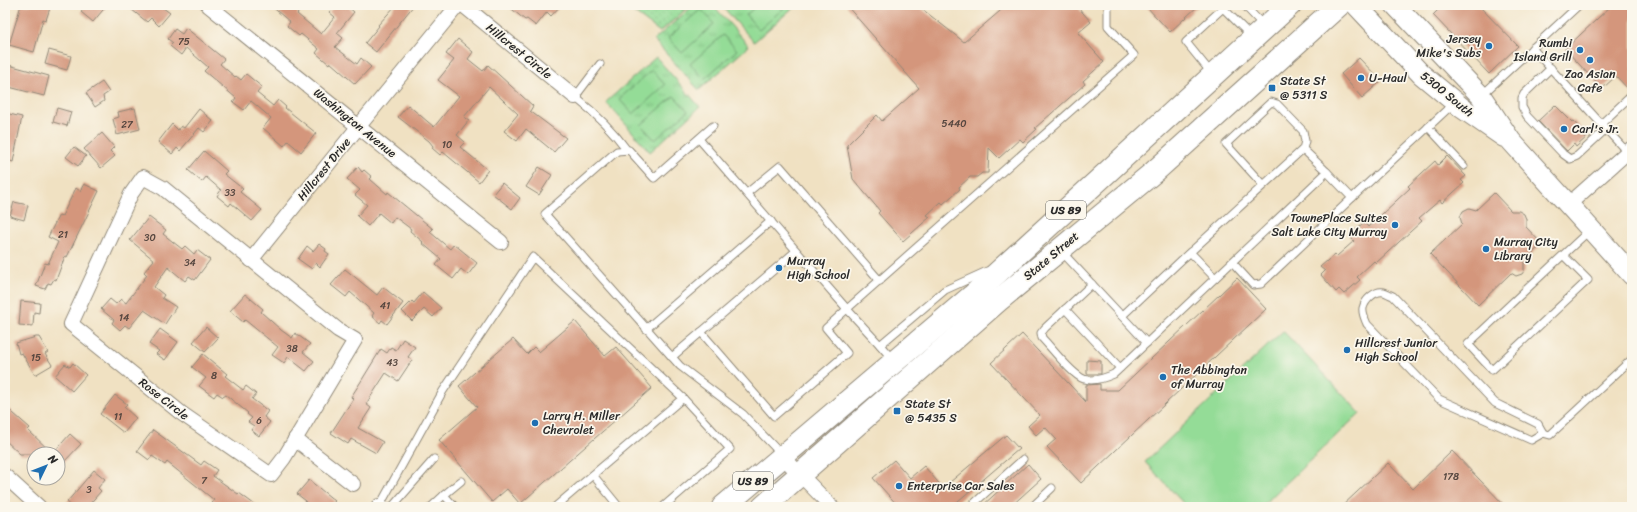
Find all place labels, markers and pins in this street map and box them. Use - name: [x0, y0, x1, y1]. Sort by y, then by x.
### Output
- place label: Jersey Mike's Subs: [1416, 28, 1482, 64]
- place label: Rumbi Island Grill: [1513, 32, 1573, 68]
- marker: Jersey Mike's Subs: [1484, 41, 1494, 51]
- marker: Rumbi Island Grill: [1575, 45, 1585, 55]
- marker: Zao Asian Cafe: [1585, 55, 1595, 65]
- place label: Zao Asian Cafe: [1565, 63, 1616, 99]
- place label: U-Haul: [1369, 67, 1407, 89]
- place label: State St @ 5311 S: [1280, 70, 1328, 106]
- marker: U-Haul: [1356, 73, 1366, 83]
- marker: State St @ 5311 S: [1267, 83, 1277, 93]
- place label: Carl's Jr.: [1572, 118, 1620, 140]
- marker: Carl's Jr.: [1559, 124, 1569, 134]
- place label: TownePlace Suites Salt Lake City Murray: [1271, 207, 1388, 243]
- marker: TownePlace Suites Salt Lake City Murray: [1390, 220, 1400, 230]
- place label: Murray City Library: [1494, 231, 1558, 267]
- marker: Murray City Library: [1481, 244, 1491, 254]
- place label: Murray High School: [787, 250, 850, 286]
- marker: Murray High School: [774, 263, 784, 273]
- place label: Hillcrest Junior High School: [1355, 332, 1438, 368]
- marker: Hillcrest Junior High School: [1342, 345, 1352, 355]
- place label: The Abbington of Murray: [1171, 359, 1248, 395]
- marker: The Abbington of Murray: [1158, 372, 1168, 382]
- place label: State St @ 5435 S: [905, 393, 957, 429]
- place label: Larry H. Miller Chevrolet: [543, 405, 621, 441]
- marker: State St @ 5435 S: [892, 406, 902, 416]
- marker: Larry H. Miller Chevrolet: [530, 418, 540, 428]
- place label: Enterprise Car Sales: [907, 475, 1014, 497]
- marker: Enterprise Car Sales: [894, 481, 904, 491]

